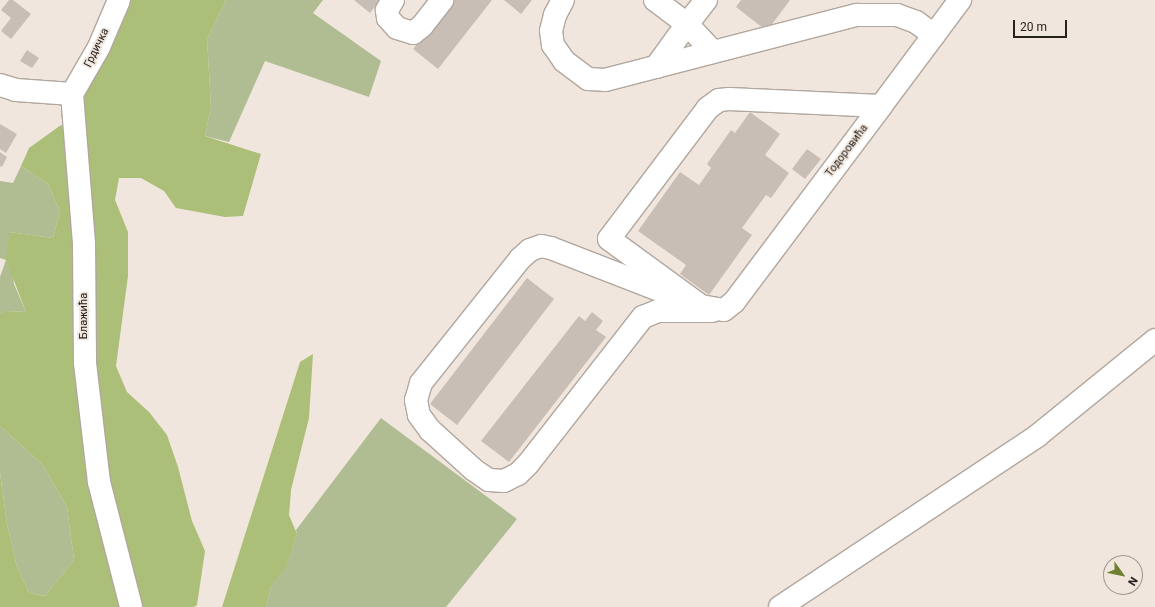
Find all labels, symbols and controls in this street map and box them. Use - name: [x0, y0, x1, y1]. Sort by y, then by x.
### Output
- scale bar: [1015, 12, 1069, 38]
- text: 20 m: [1020, 20, 1047, 34]
- street label: Грдичка: [82, 26, 112, 70]
- street label: Тодоровића: [823, 122, 871, 180]
- street label: Блажића: [77, 293, 91, 339]
- north arrow: [1103, 555, 1143, 595]
- text: N: [1125, 574, 1140, 588]

